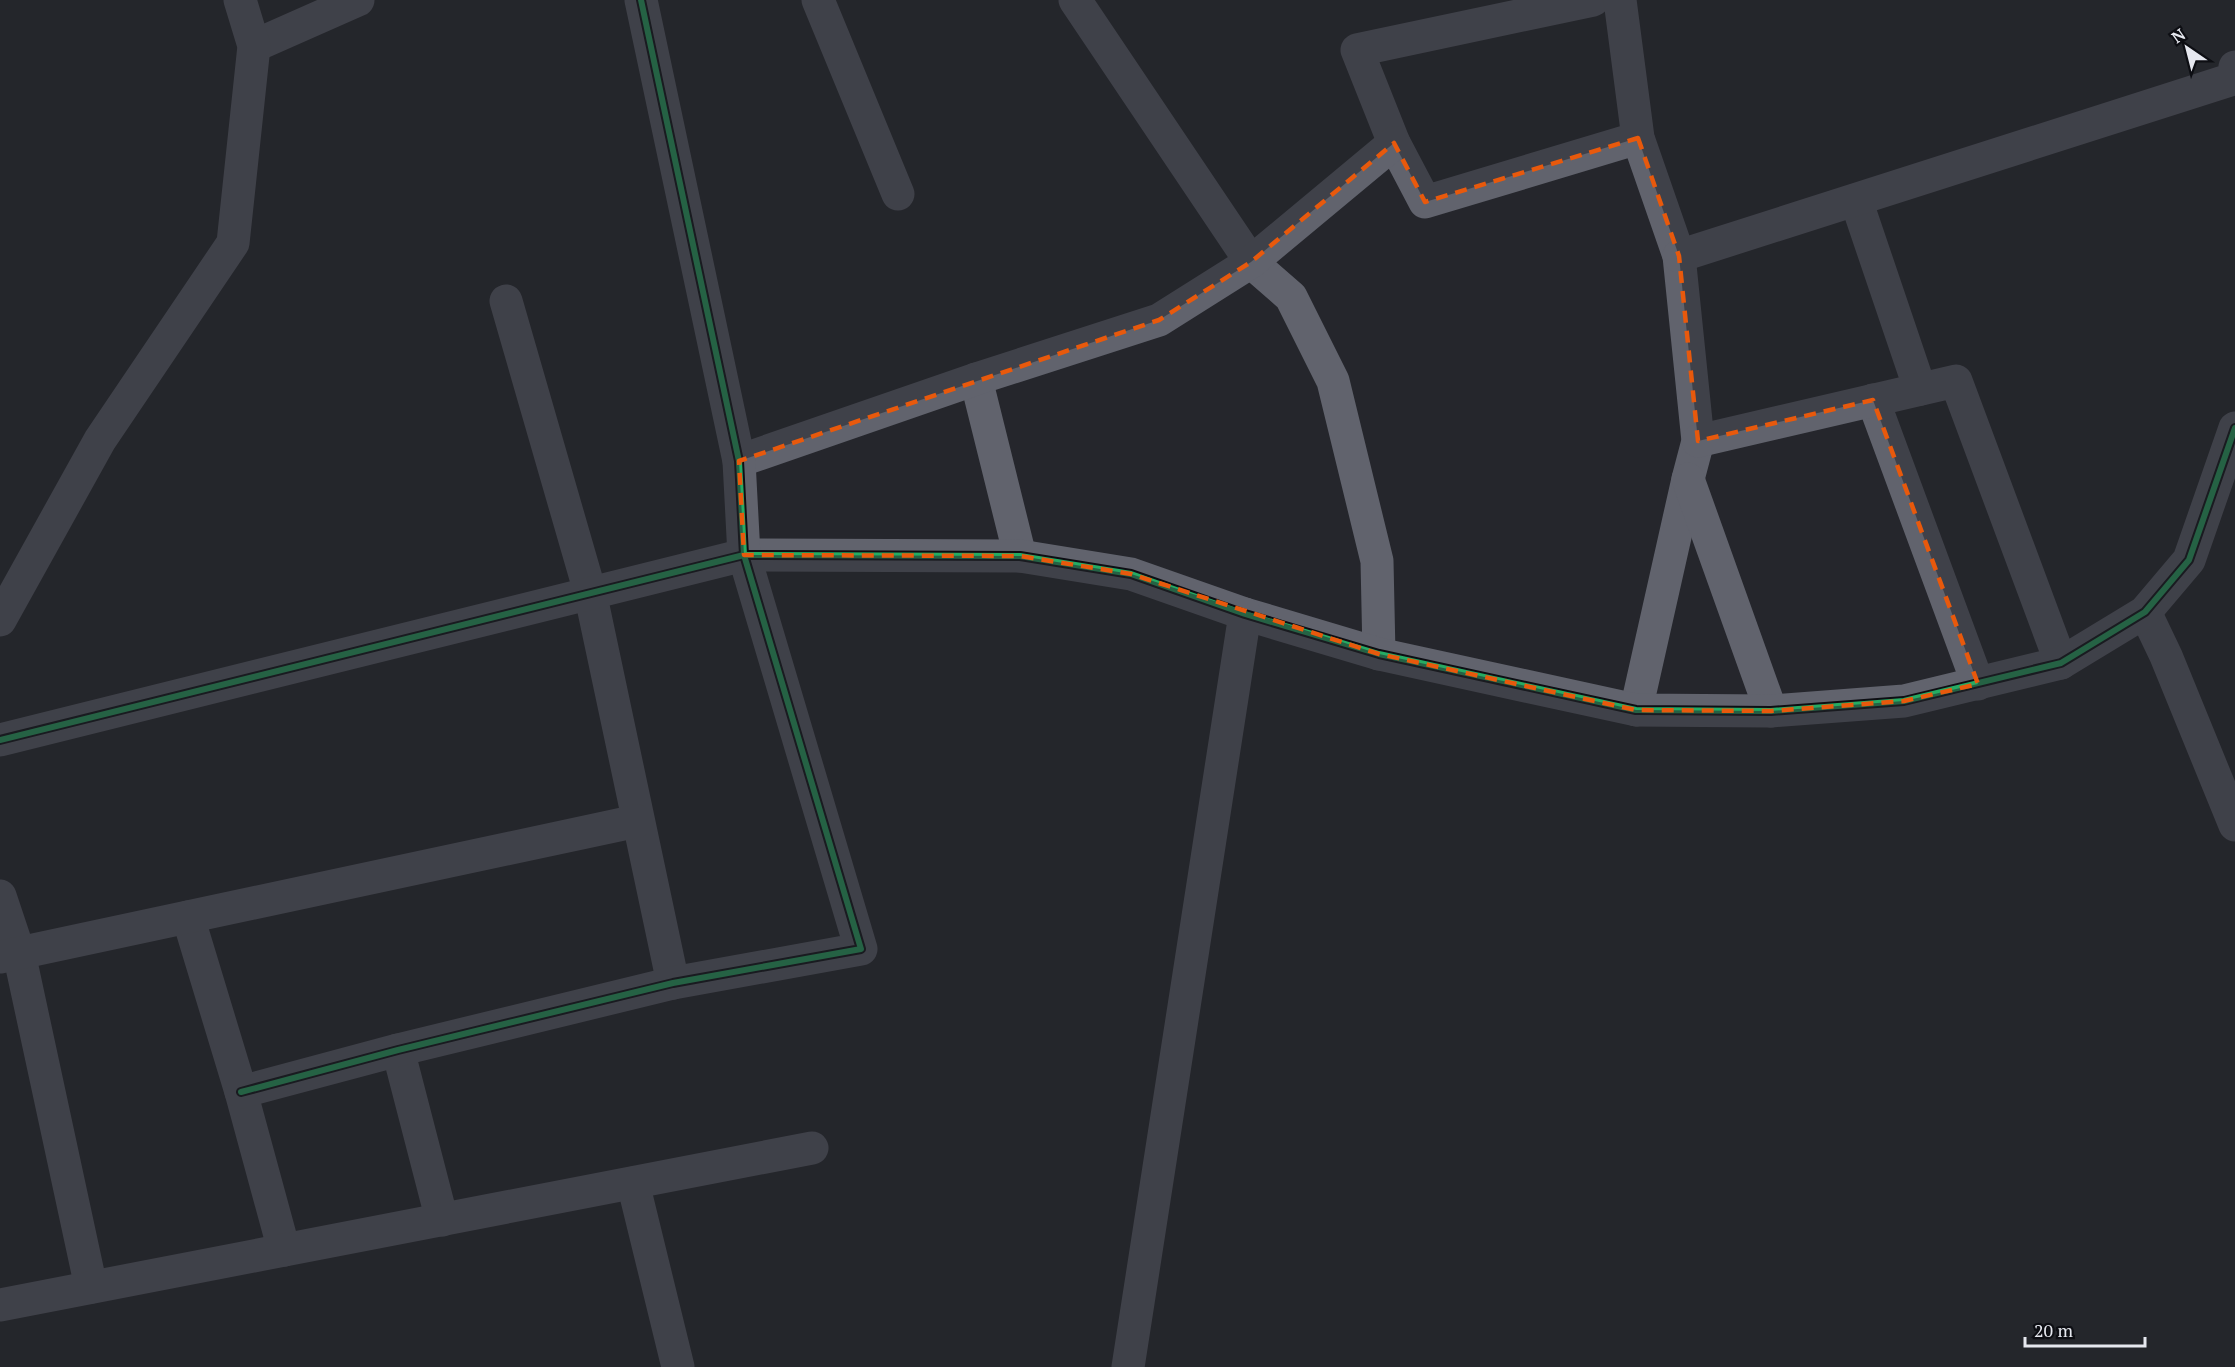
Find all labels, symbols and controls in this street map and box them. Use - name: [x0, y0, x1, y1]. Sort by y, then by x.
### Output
- north arrow: [2157, 18, 2217, 78]
- text: N: [2167, 23, 2190, 48]
- scale bar: [2025, 1310, 2145, 1348]
- text: 20 m: [2034, 1318, 2074, 1342]

